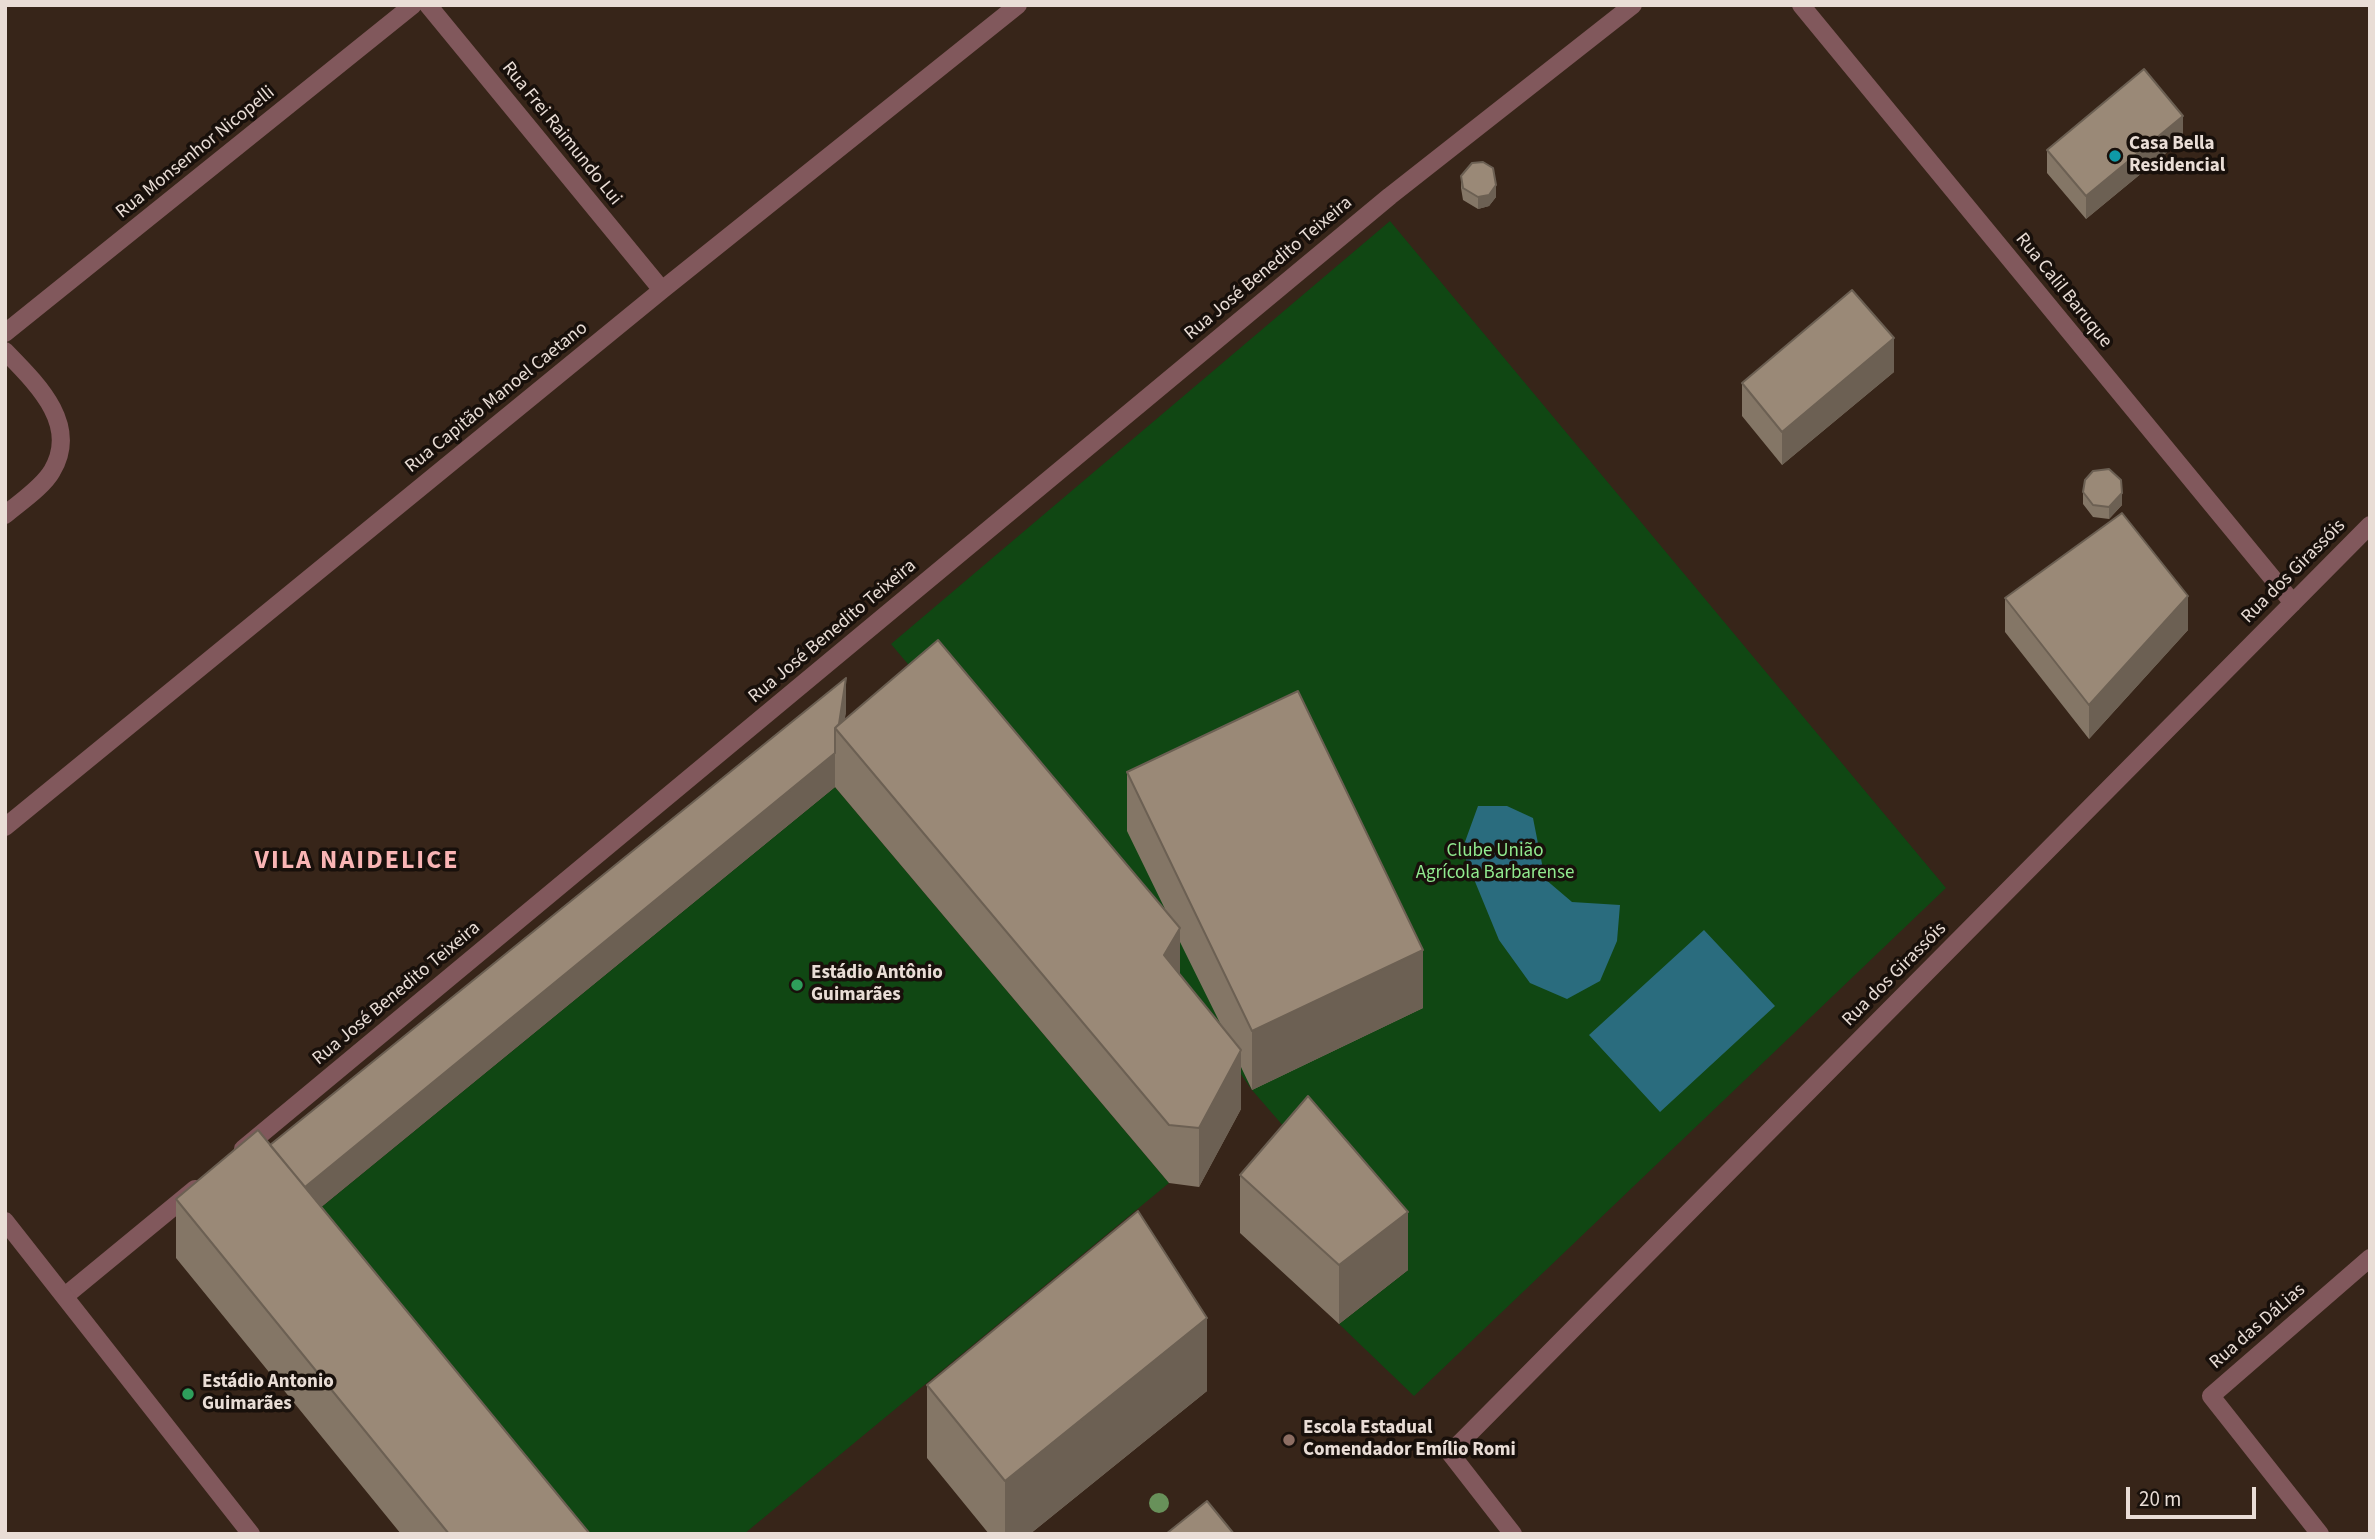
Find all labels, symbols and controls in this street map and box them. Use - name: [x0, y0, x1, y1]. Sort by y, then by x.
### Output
- street label: Rua Frei Raimundo Lui: [496, 58, 626, 210]
- street label: Rua Monsenhor Nicopelli: [112, 82, 280, 224]
- place label: Casa Bella Residencial: [2129, 134, 2225, 178]
- marker: Casa Bella Residencial: [2107, 148, 2123, 164]
- street label: Rua José Benedito Teixeira: [1180, 192, 1358, 346]
- street label: Rua Calil Baruque: [2010, 229, 2116, 353]
- street label: Rua Capitão Manoel Caetano: [401, 317, 593, 479]
- street label: Rua dos Girassóis: [2237, 515, 2351, 629]
- street label: Rua José Benedito Teixeira: [744, 555, 922, 709]
- park label: Clube União Agrícola Barbarense: [1416, 841, 1574, 885]
- district label: VILA NAIDELICE: [256, 846, 458, 878]
- street label: Rua José Benedito Teixeira: [308, 917, 486, 1071]
- street label: Rua dos Girassóis: [1838, 918, 1952, 1032]
- place label: Estádio Antônio Guimarães: [811, 963, 943, 1007]
- marker: Estádio Antônio Guimarães: [789, 977, 805, 993]
- street label: Rua das DáLias: [2206, 1279, 2310, 1375]
- place label: Estádio Antonio Guimarães: [202, 1372, 334, 1416]
- marker: Estádio Antonio Guimarães: [180, 1386, 196, 1402]
- place label: Escola Estadual Comendador Emílio Romi: [1303, 1418, 1516, 1462]
- marker: Escola Estadual Comendador Emílio Romi: [1281, 1432, 1297, 1448]
- scale bar: [2130, 1472, 2260, 1516]
- text: 20 m: [2139, 1484, 2181, 1514]

